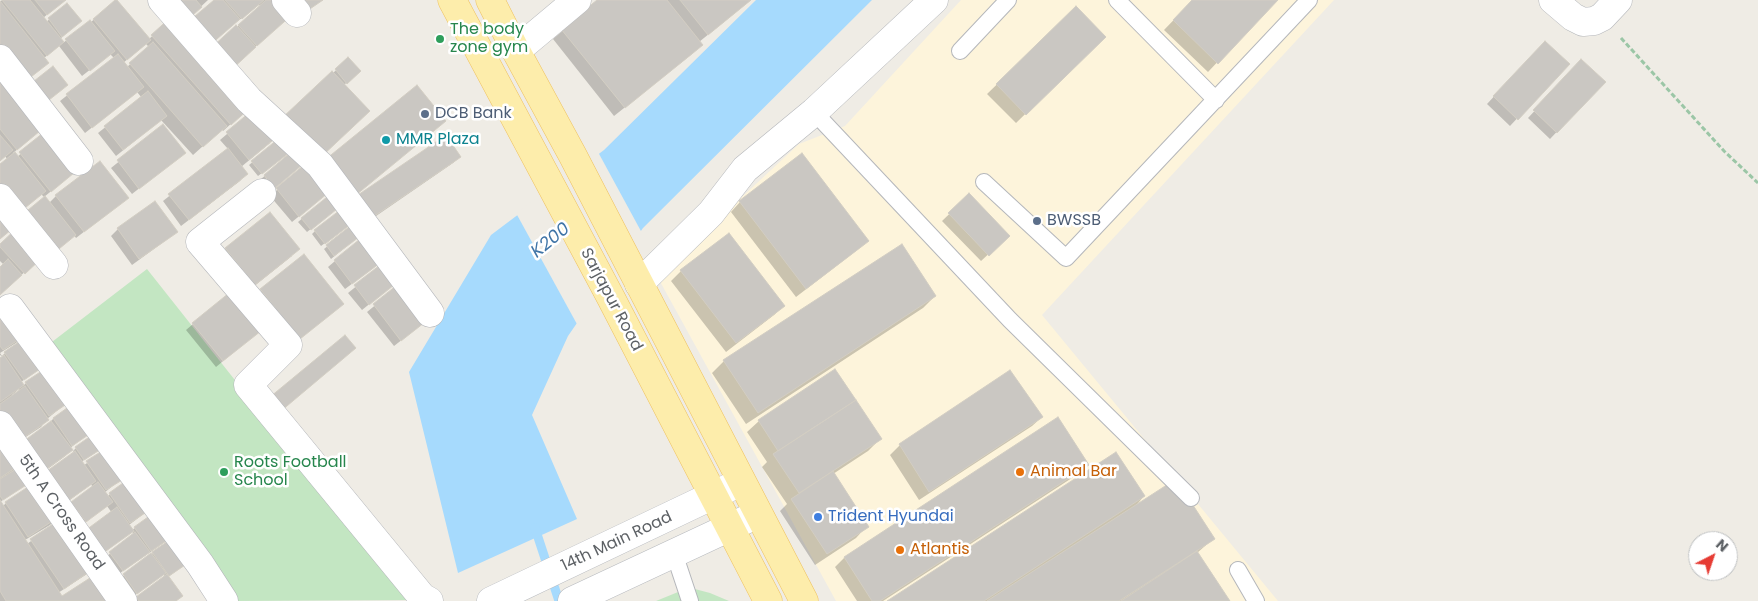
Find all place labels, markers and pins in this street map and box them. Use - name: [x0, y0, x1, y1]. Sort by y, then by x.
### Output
- place label: The body zone gym: [450, 20, 528, 58]
- marker: The body zone gym: [434, 33, 446, 45]
- place label: DCB Bank: [435, 104, 512, 124]
- marker: DCB Bank: [419, 108, 431, 120]
- place label: MMR Plaza: [396, 130, 480, 150]
- marker: MMR Plaza: [380, 134, 392, 146]
- place label: BWSSB: [1047, 211, 1101, 231]
- marker: BWSSB: [1031, 215, 1043, 227]
- place label: Roots Football School: [234, 453, 347, 491]
- place label: Animal Bar: [1030, 462, 1117, 482]
- marker: Roots Football School: [218, 466, 230, 478]
- marker: Animal Bar: [1014, 466, 1026, 478]
- place label: Trident Hyundai: [828, 507, 954, 527]
- marker: Trident Hyundai: [812, 511, 824, 523]
- place label: Atlantis: [910, 540, 970, 560]
- marker: Atlantis: [894, 544, 906, 556]

